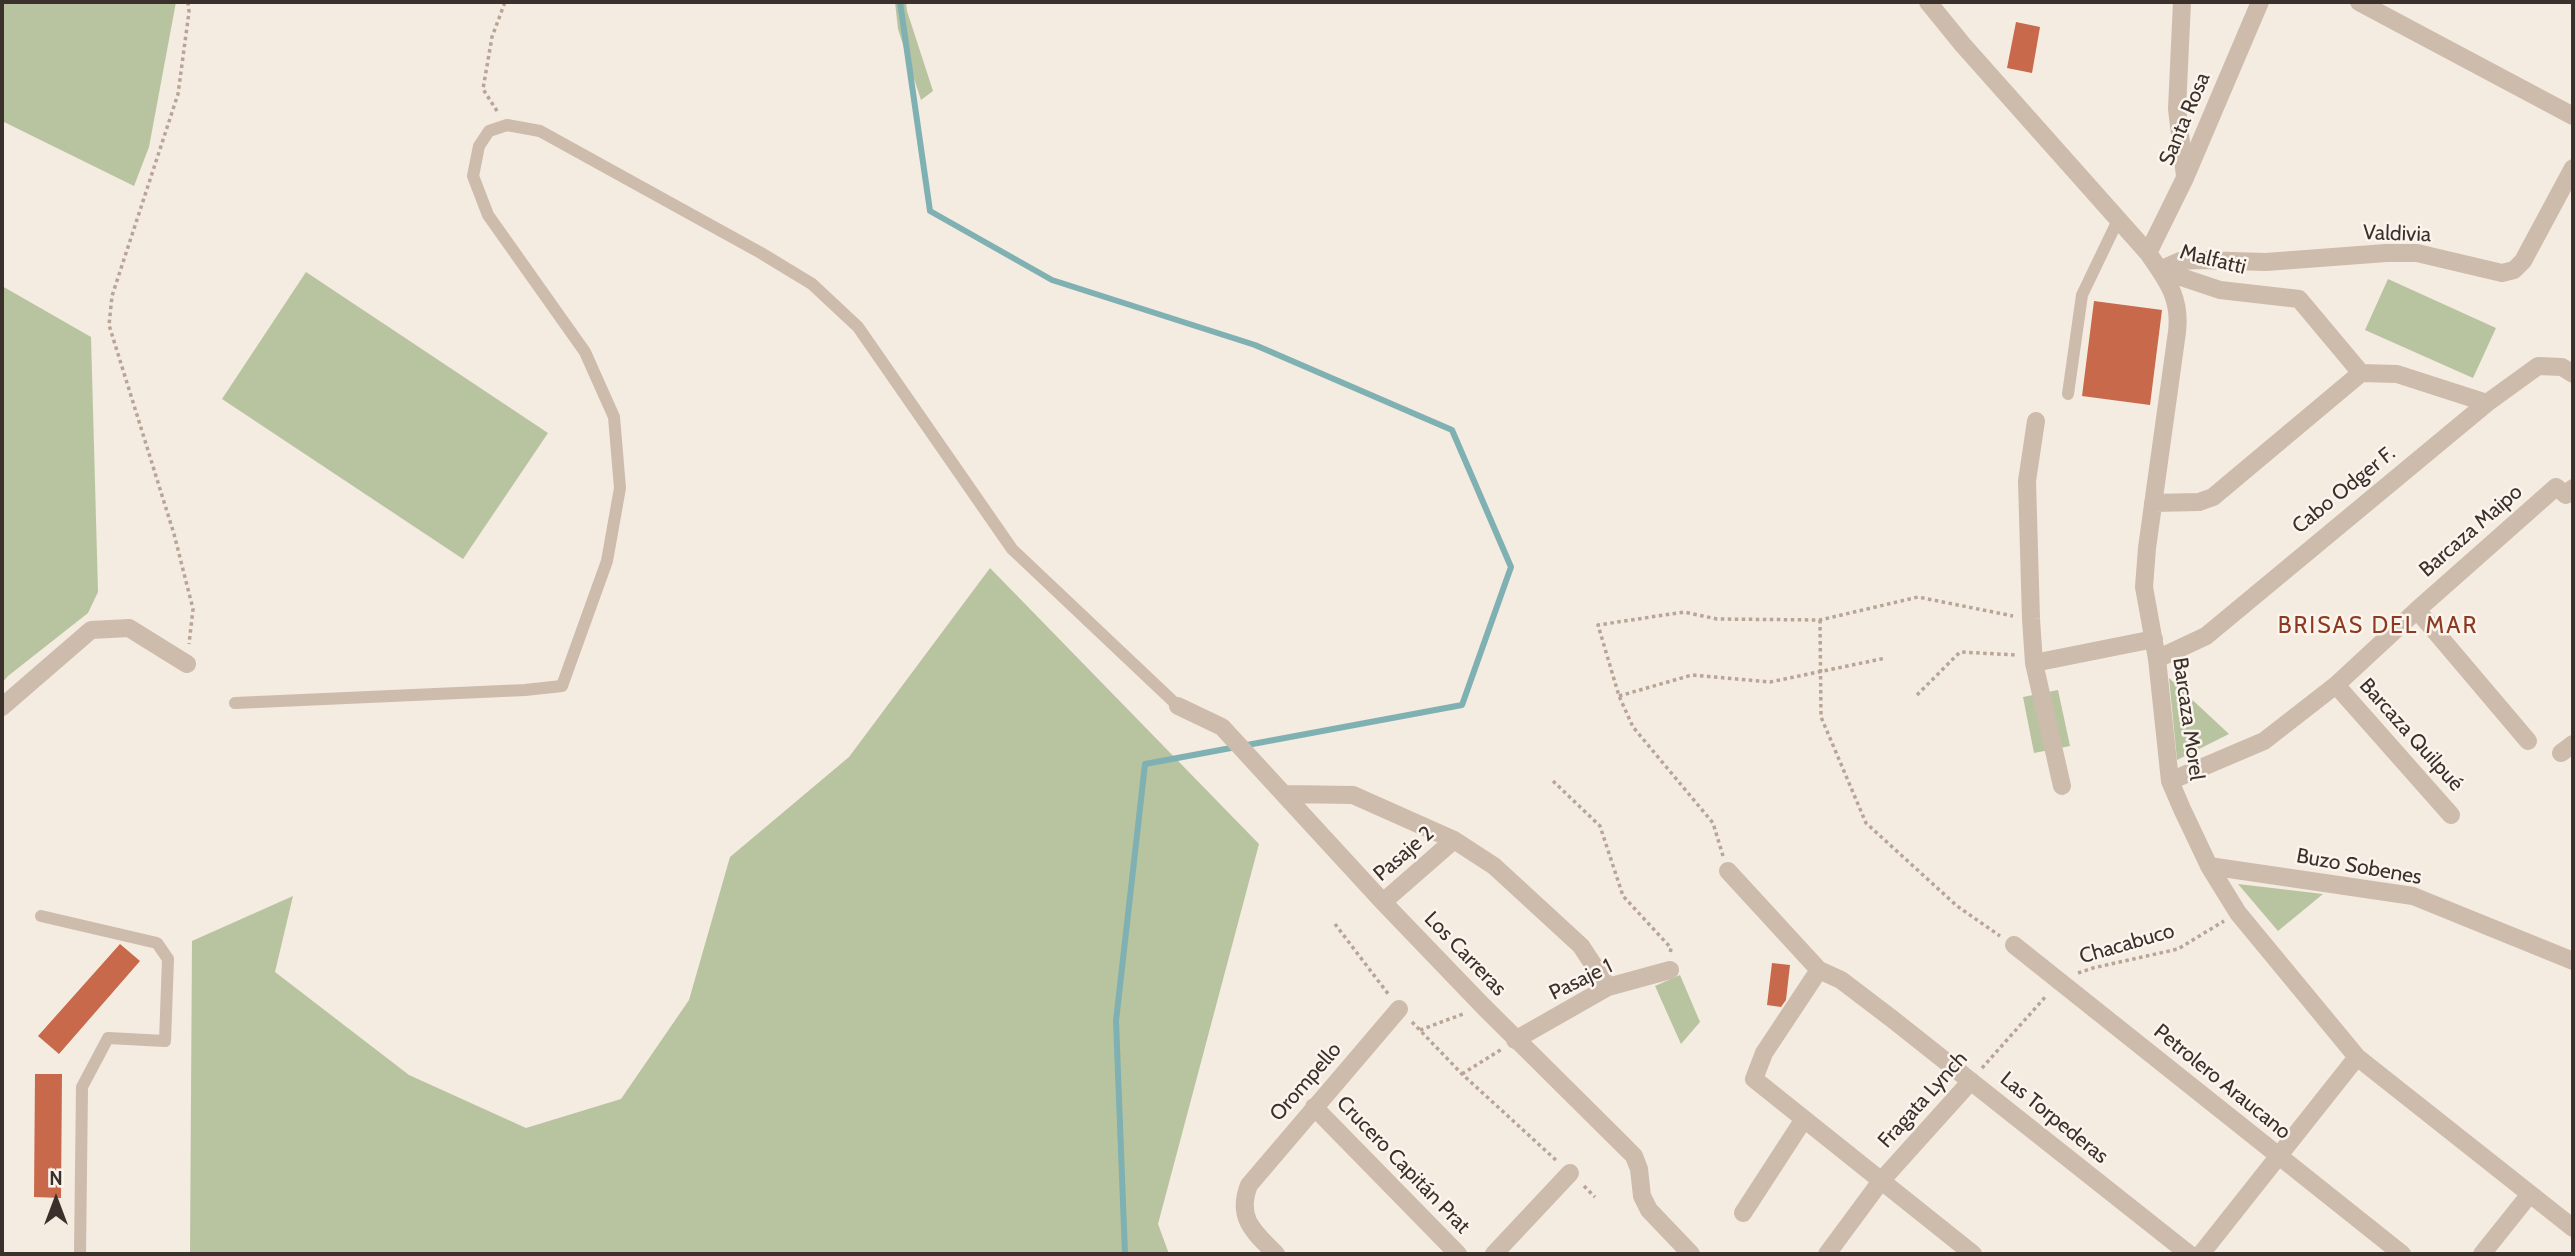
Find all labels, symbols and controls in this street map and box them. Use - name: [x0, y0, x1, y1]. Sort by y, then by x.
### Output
- street label: Santa Rosa: [2154, 69, 2216, 169]
- street label: Valdivia: [2363, 220, 2431, 248]
- street label: Malfatti: [2177, 240, 2249, 280]
- street label: Cabo Odger F.: [2287, 441, 2401, 539]
- street label: Barcaza Maipo: [2414, 480, 2528, 582]
- district label: BRISAS DEL MAR: [2279, 612, 2477, 640]
- street label: Barcaza Morel: [2167, 656, 2209, 782]
- street label: Barcaza Quilpué: [2354, 673, 2468, 797]
- street label: Pasaje 2: [1369, 821, 1439, 887]
- street label: Buzo Sobenes: [2294, 844, 2424, 890]
- street label: Los Carreras: [1419, 907, 1511, 1001]
- street label: Chacabuco: [2077, 918, 2177, 970]
- street label: Pasaje 1: [1545, 954, 1617, 1006]
- street label: Petrolero Araucano: [2148, 1019, 2296, 1145]
- street label: Orompello: [1265, 1037, 1347, 1127]
- street label: Fragata Lynch: [1873, 1047, 1973, 1153]
- street label: Las Torpederas: [1995, 1067, 2113, 1169]
- street label: Crucero Capitán Prat: [1331, 1091, 1475, 1239]
- north arrow: [21, 1165, 91, 1235]
- text: N: [49, 1167, 63, 1190]

